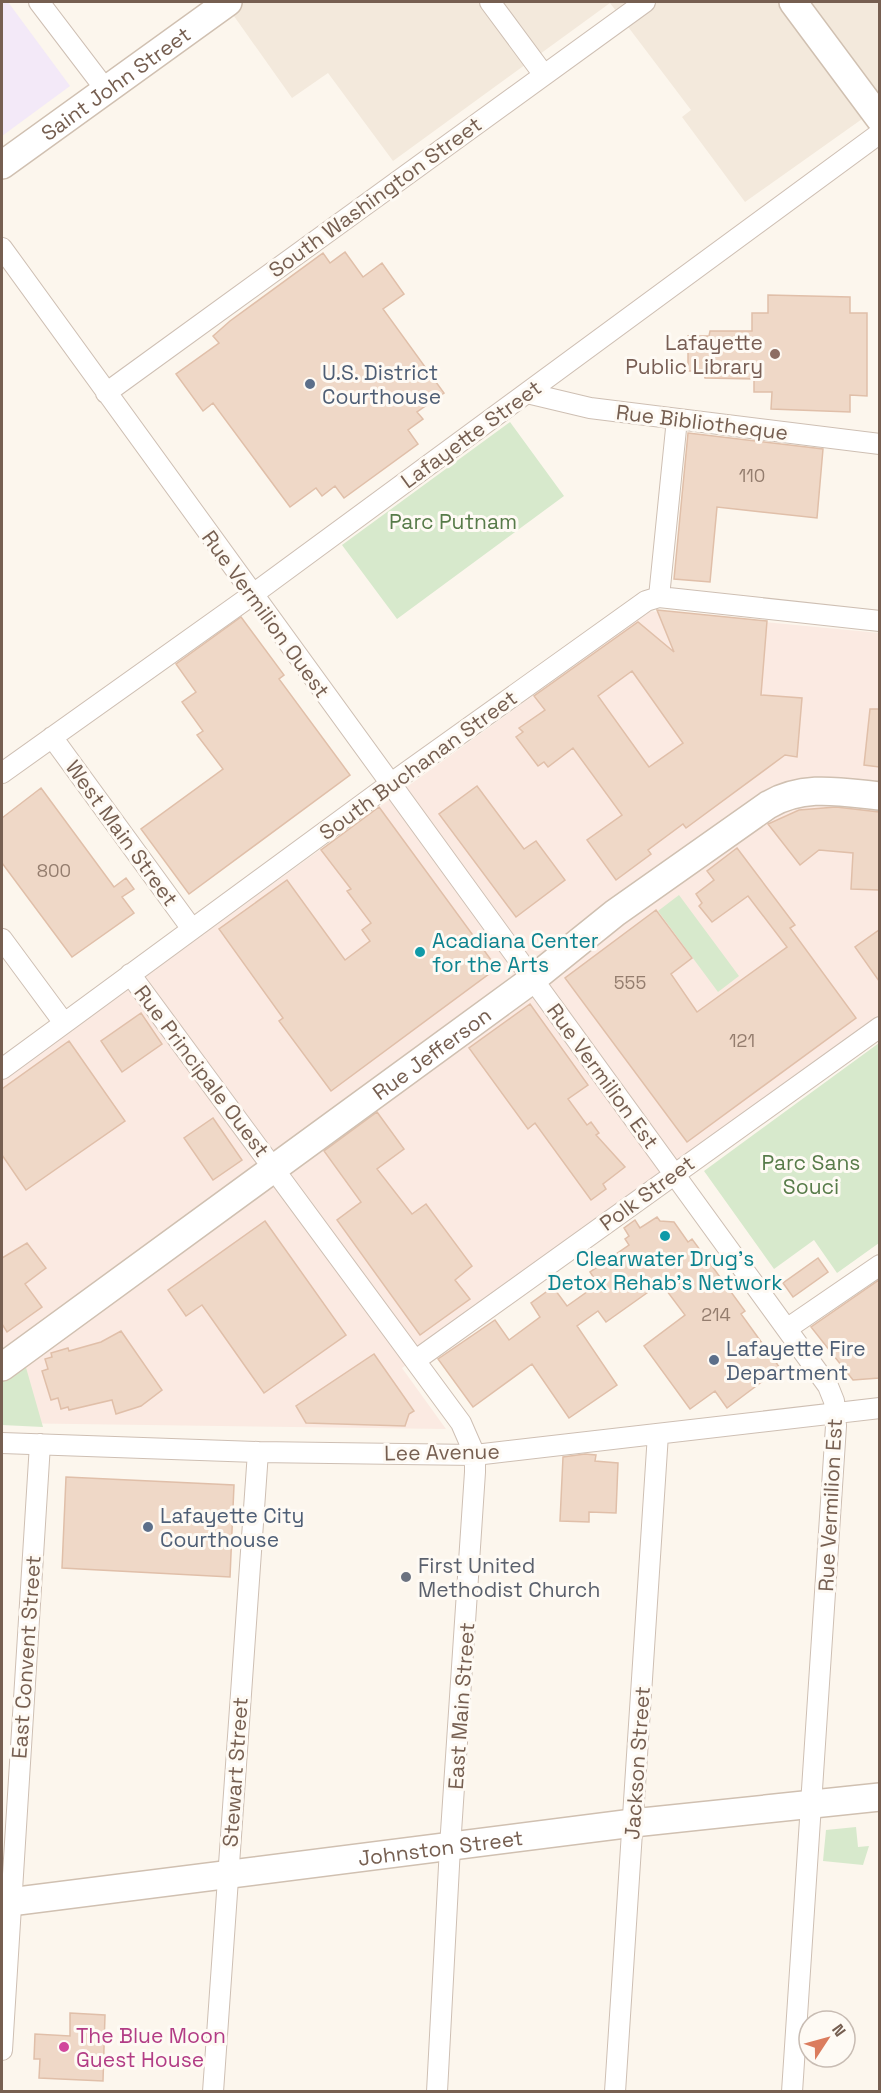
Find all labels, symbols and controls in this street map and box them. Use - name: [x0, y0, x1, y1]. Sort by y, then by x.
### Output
- street label: Saint John Street: [35, 20, 196, 146]
- street label: South Washington Street: [263, 111, 487, 283]
- place label: Lafayette Public Library: [625, 329, 763, 380]
- marker: Lafayette Public Library: [768, 347, 782, 361]
- place label: U.S. District Courthouse: [322, 359, 441, 410]
- street label: Lafayette Street: [395, 374, 547, 494]
- marker: U.S. District Courthouse: [303, 377, 317, 391]
- street label: Rue Bibliotheque: [614, 398, 790, 446]
- house number: 110: [739, 464, 765, 487]
- park label: Parc Putnam: [389, 508, 517, 535]
- street label: Rue Vermilion Ouest: [196, 525, 336, 703]
- street label: South Buchanan Street: [314, 684, 522, 846]
- street label: West Main Street: [60, 755, 184, 911]
- house number: 800: [37, 859, 71, 882]
- place label: Acadiana Center for the Arts: [432, 927, 599, 978]
- marker: Acadiana Center for the Arts: [413, 945, 427, 959]
- house number: 555: [614, 971, 646, 994]
- street label: Rue Principale Ouest: [128, 980, 276, 1162]
- street label: Rue Vermilion Est: [541, 998, 665, 1154]
- street label: Rue Jefferson: [367, 1001, 496, 1105]
- house number: 121: [729, 1029, 755, 1052]
- street label: Polk Street: [594, 1149, 700, 1237]
- park label: Parc Sans Souci: [762, 1149, 860, 1200]
- marker: Clearwater Drug's Detox Rehab's Network: [658, 1229, 672, 1243]
- place label: Clearwater Drug's Detox Rehab's Network: [548, 1245, 782, 1296]
- house number: 214: [701, 1303, 731, 1326]
- place label: Lafayette Fire Department: [726, 1335, 866, 1386]
- marker: Lafayette Fire Department: [707, 1353, 721, 1367]
- street label: Rue Vermilion Est: [812, 1418, 848, 1592]
- street label: Lee Avenue: [384, 1437, 500, 1467]
- place label: Lafayette City Courthouse: [160, 1502, 304, 1553]
- marker: Lafayette City Courthouse: [141, 1520, 155, 1534]
- place label: First United Methodist Church: [418, 1552, 600, 1603]
- street label: East Convent Street: [5, 1554, 47, 1760]
- marker: First United Methodist Church: [399, 1570, 413, 1584]
- street label: East Main Street: [442, 1621, 480, 1791]
- street label: Jackson Street: [618, 1685, 656, 1841]
- street label: Stewart Street: [216, 1696, 254, 1848]
- street label: Johnston Street: [356, 1824, 525, 1871]
- north arrow: [797, 2009, 857, 2069]
- text: N: [827, 2020, 850, 2041]
- place label: The Blue Moon Guest House: [76, 2022, 226, 2073]
- marker: The Blue Moon Guest House: [57, 2040, 71, 2054]

